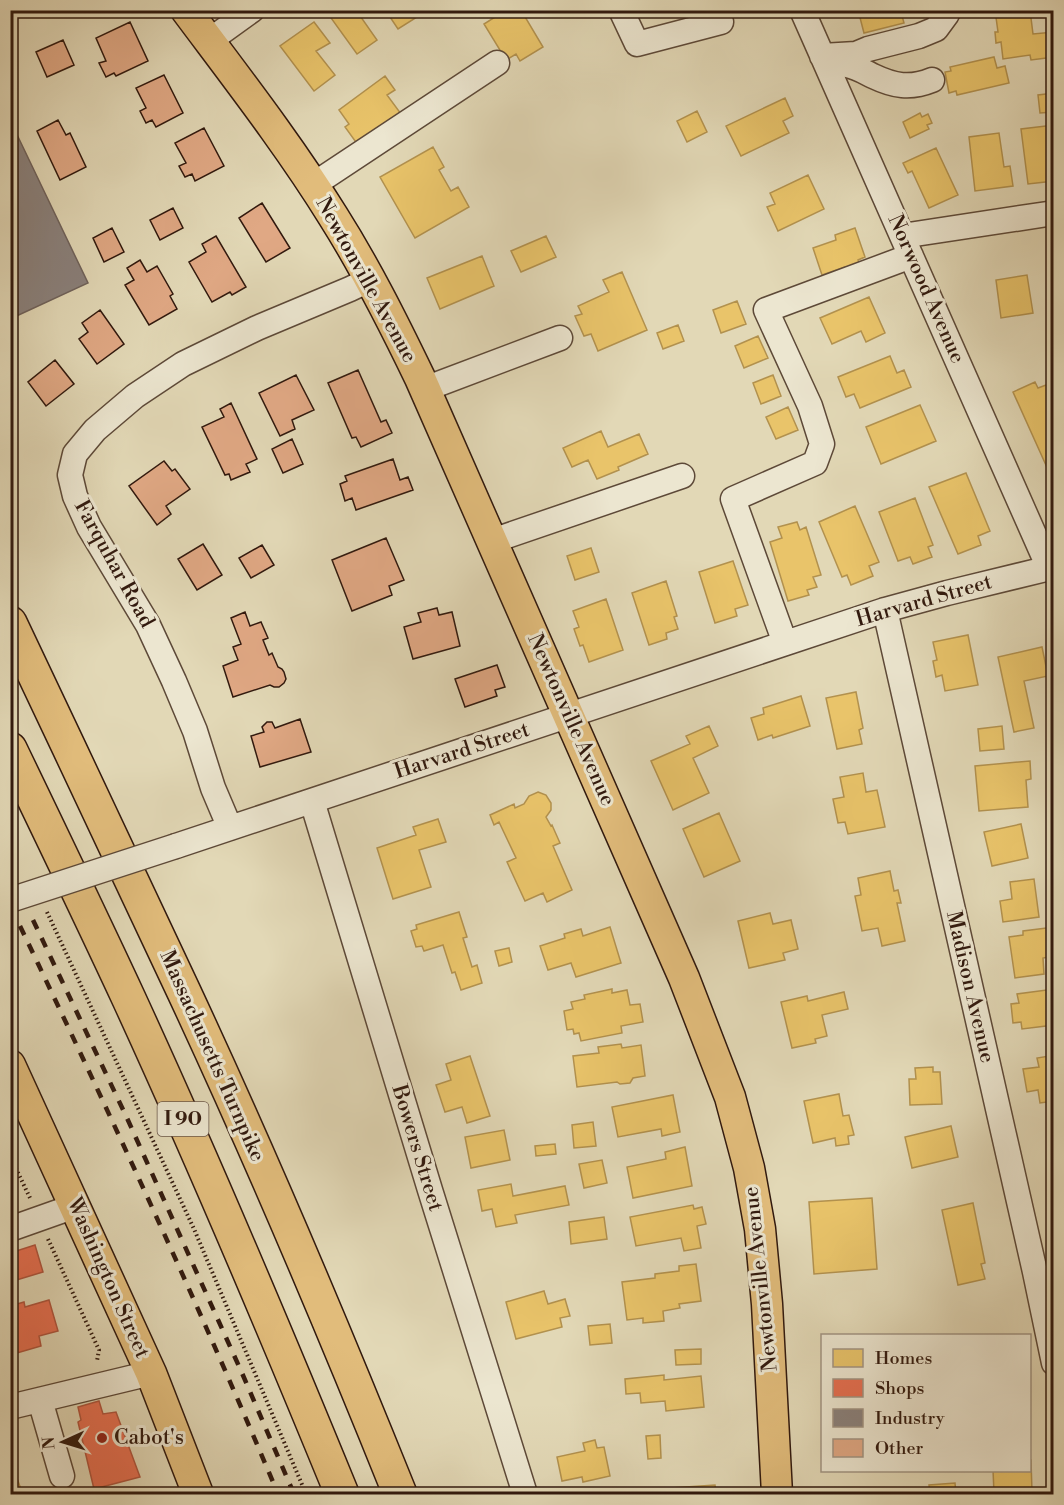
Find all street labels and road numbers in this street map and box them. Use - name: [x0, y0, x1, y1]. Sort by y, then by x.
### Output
- street label: Newtonville Avenue: [310, 192, 422, 368]
- street label: Norwood Avenue: [882, 210, 970, 368]
- street label: Farquhar Road: [68, 496, 160, 633]
- street label: Harvard Street: [853, 569, 996, 633]
- street label: Newtonville Avenue: [521, 630, 621, 810]
- street label: Harvard Street: [391, 717, 533, 785]
- street label: Madison Avenue: [940, 909, 1000, 1065]
- street label: Massachusetts Turnpike: [154, 946, 270, 1166]
- street label: Bowers Street: [385, 1081, 449, 1215]
- road number: I 90: [158, 1102, 208, 1136]
- street label: Newtonville Avenue: [738, 1185, 784, 1373]
- street label: Washington Street: [60, 1193, 155, 1363]

